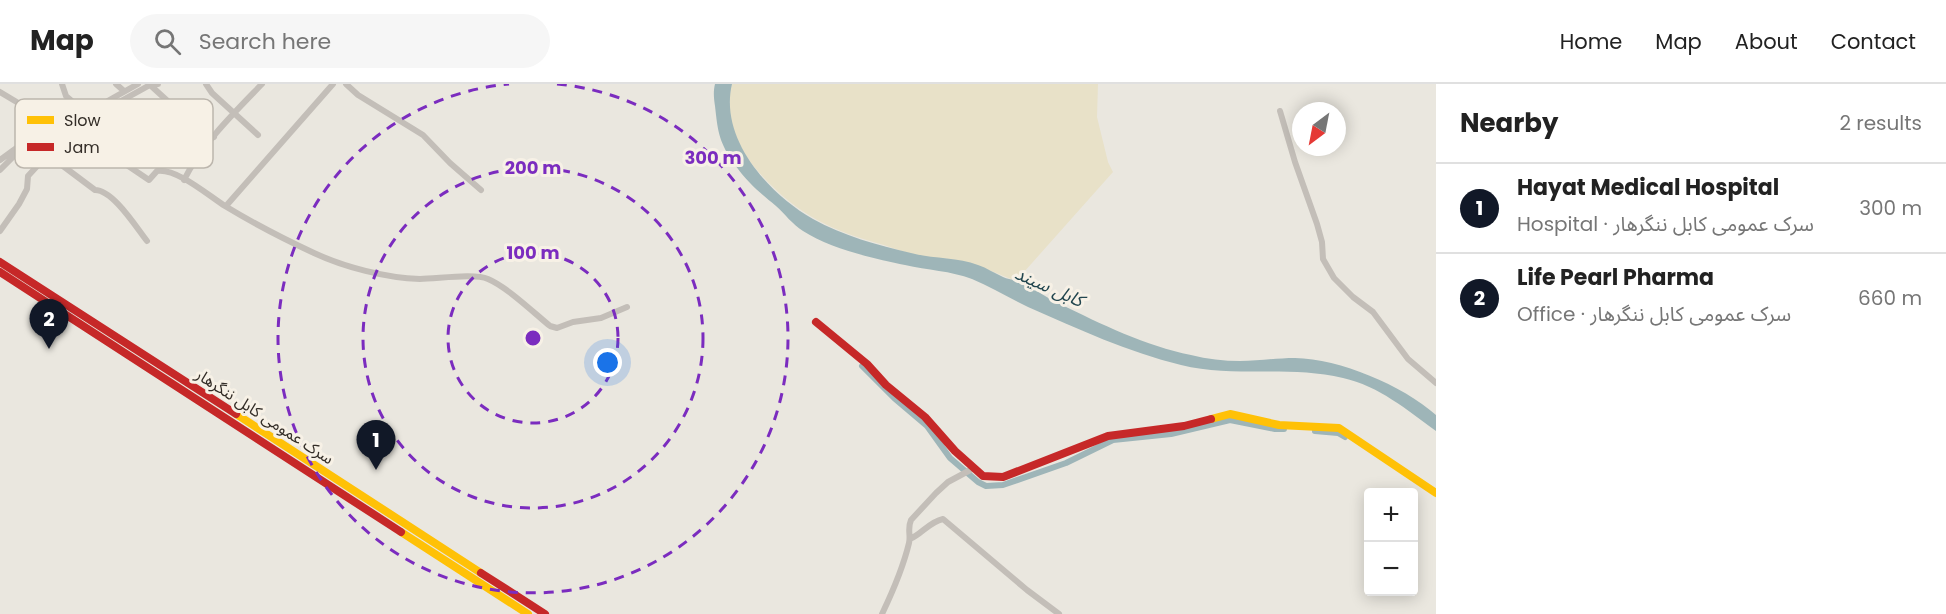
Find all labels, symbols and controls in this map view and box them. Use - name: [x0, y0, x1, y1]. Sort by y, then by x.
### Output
- search box: [130, 14, 550, 68]
- text: Map: [30, 21, 94, 60]
- icon: search: [151, 25, 184, 58]
- text: Search here: [199, 26, 331, 57]
- text: Home: [1560, 27, 1622, 56]
- text: Map: [1655, 27, 1702, 56]
- text: About: [1735, 27, 1798, 56]
- text: Contact: [1831, 27, 1916, 56]
- legend: [15, 99, 213, 168]
- north arrow: [1292, 102, 1346, 156]
- text: Nearby: [1460, 105, 1558, 141]
- text: Slow: [64, 109, 101, 132]
- text: 2 results: [1839, 109, 1922, 137]
- text: Jam: [64, 136, 100, 159]
- text: 300 m: [684, 145, 742, 170]
- text: 200 m: [505, 155, 561, 180]
- text: Hayat Medical Hospital: [1517, 172, 1779, 203]
- text: 1: [1476, 194, 1483, 222]
- text: 300 m: [1859, 194, 1922, 222]
- text: Hospital · سرک عمومی کابل ننگرهار: [1517, 210, 1814, 238]
- text: 100 m: [506, 240, 560, 265]
- water label: کابل سيند: [1011, 260, 1091, 314]
- text: Life Pearl Pharma: [1517, 262, 1714, 293]
- text: 2: [1474, 284, 1485, 312]
- text: 660 m: [1858, 284, 1922, 312]
- pin: 2: [29, 300, 68, 349]
- text: Office · سرک عمومی کابل ننگرهار: [1517, 300, 1791, 328]
- centre of rings: [523, 328, 543, 348]
- your location: [593, 348, 622, 377]
- street label: سرک عمومی کابل ننگرهار: [190, 362, 338, 470]
- pin: 1: [356, 420, 395, 470]
- map controls: [1364, 488, 1418, 596]
- button: +: [1364, 488, 1418, 542]
- button: −: [1364, 542, 1418, 596]

